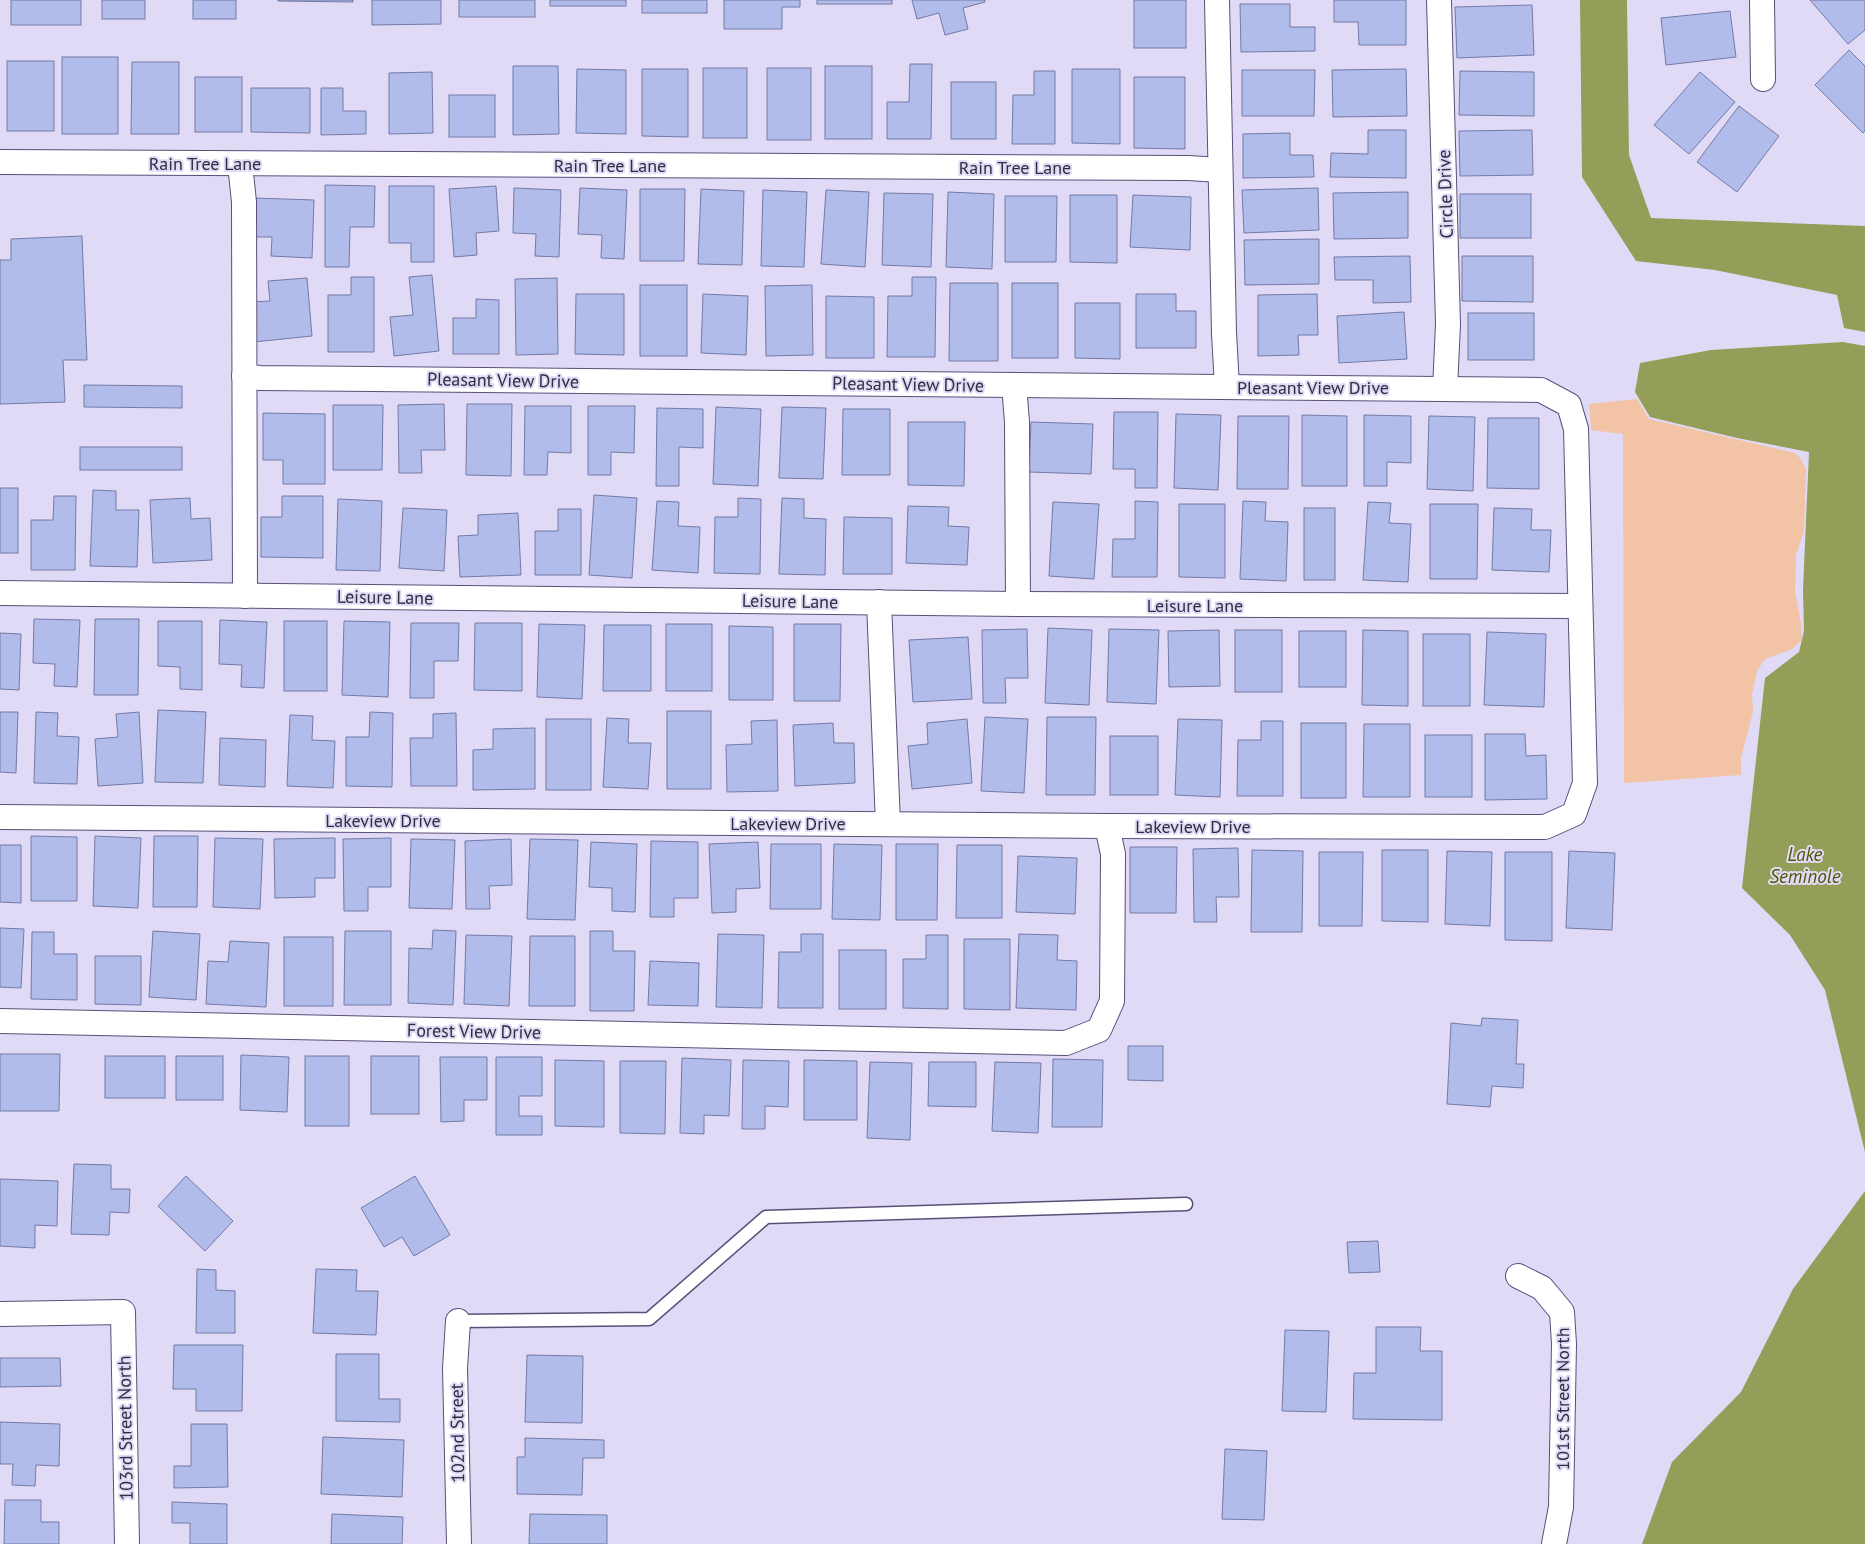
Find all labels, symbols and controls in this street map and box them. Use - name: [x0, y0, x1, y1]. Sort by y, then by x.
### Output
- street label: Circle Drive: [1432, 149, 1458, 239]
- street label: Rain Tree Lane: [149, 152, 261, 175]
- street label: Rain Tree Lane: [554, 154, 666, 177]
- street label: Rain Tree Lane: [959, 156, 1071, 179]
- street label: Pleasant View Drive: [427, 367, 579, 393]
- street label: Pleasant View Drive: [832, 371, 984, 397]
- street label: Pleasant View Drive: [1237, 376, 1389, 399]
- street label: Leisure Lane: [337, 585, 433, 609]
- street label: Leisure Lane: [742, 589, 838, 613]
- street label: Leisure Lane: [1147, 594, 1243, 617]
- street label: Lakeview Drive: [325, 809, 441, 832]
- street label: Lakeview Drive: [730, 812, 846, 835]
- street label: Lakeview Drive: [1135, 815, 1251, 838]
- water label: Lake Seminole: [1769, 842, 1841, 888]
- street label: Forest View Drive: [407, 1018, 541, 1044]
- street label: 101st Street North: [1551, 1327, 1574, 1471]
- street label: 103rd Street North: [112, 1355, 138, 1501]
- street label: 102nd Street: [445, 1383, 469, 1483]

